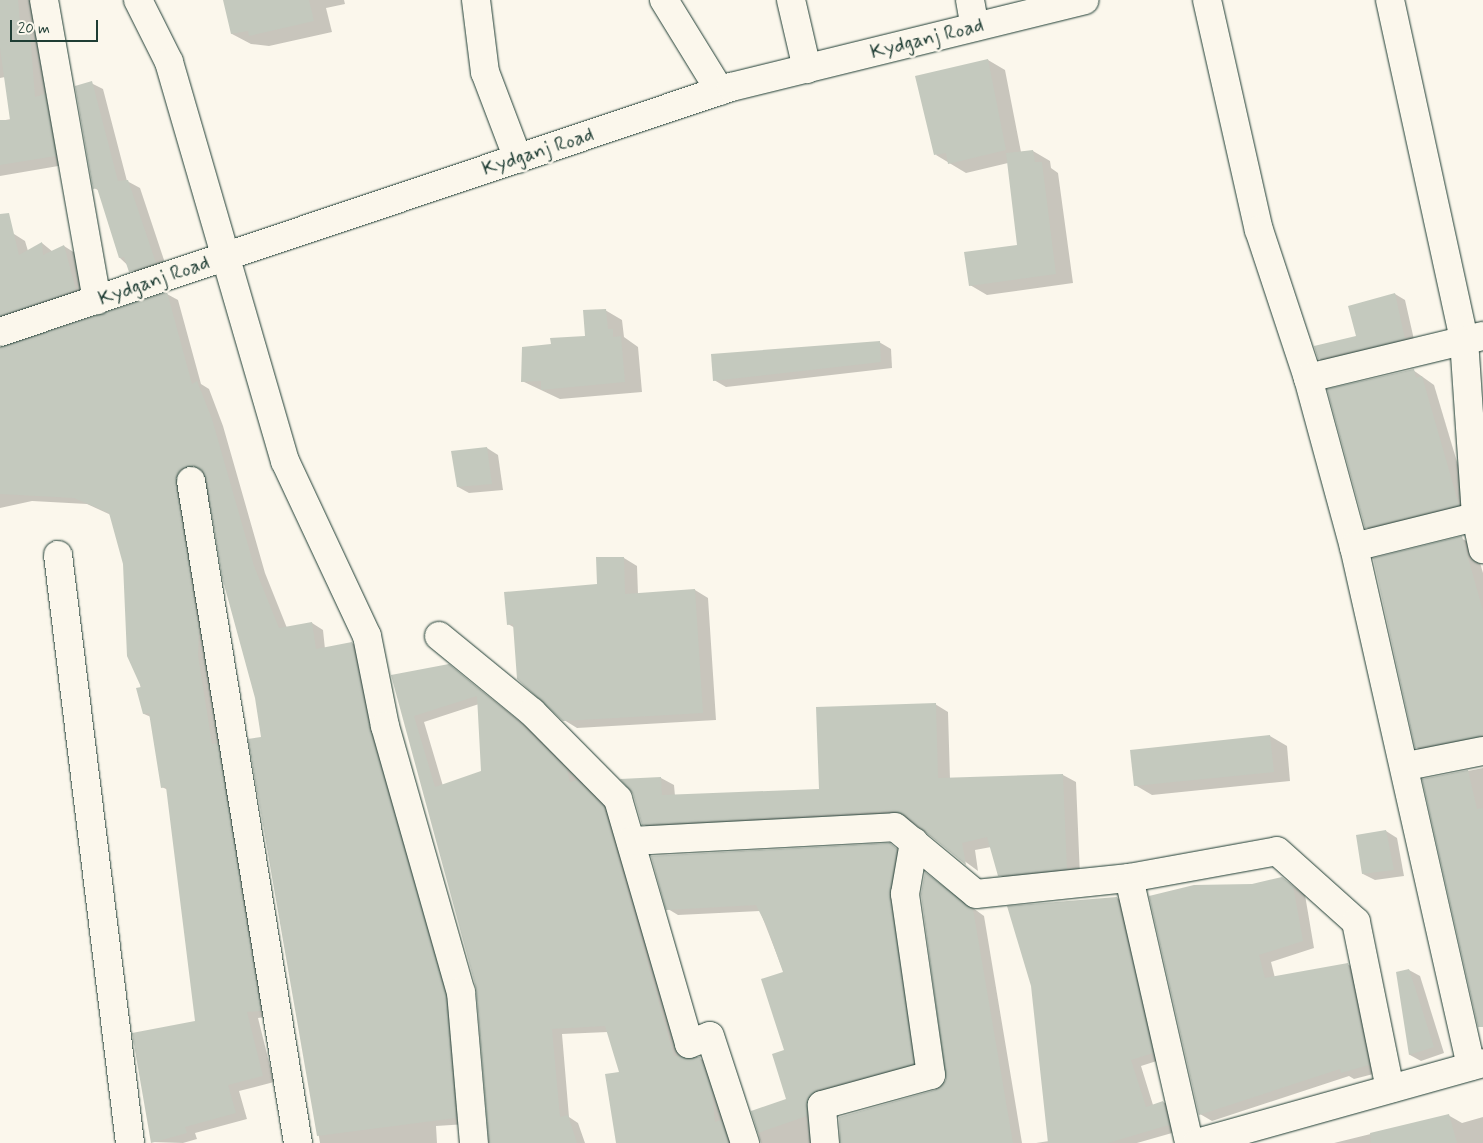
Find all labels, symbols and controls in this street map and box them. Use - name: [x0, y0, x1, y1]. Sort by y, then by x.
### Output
- scale bar: [12, 10, 100, 42]
- street label: Kydganj Road: [868, 13, 986, 65]
- text: 20 m: [18, 19, 50, 39]
- street label: Kydganj Road: [479, 123, 597, 181]
- street label: Kydganj Road: [95, 251, 213, 311]

